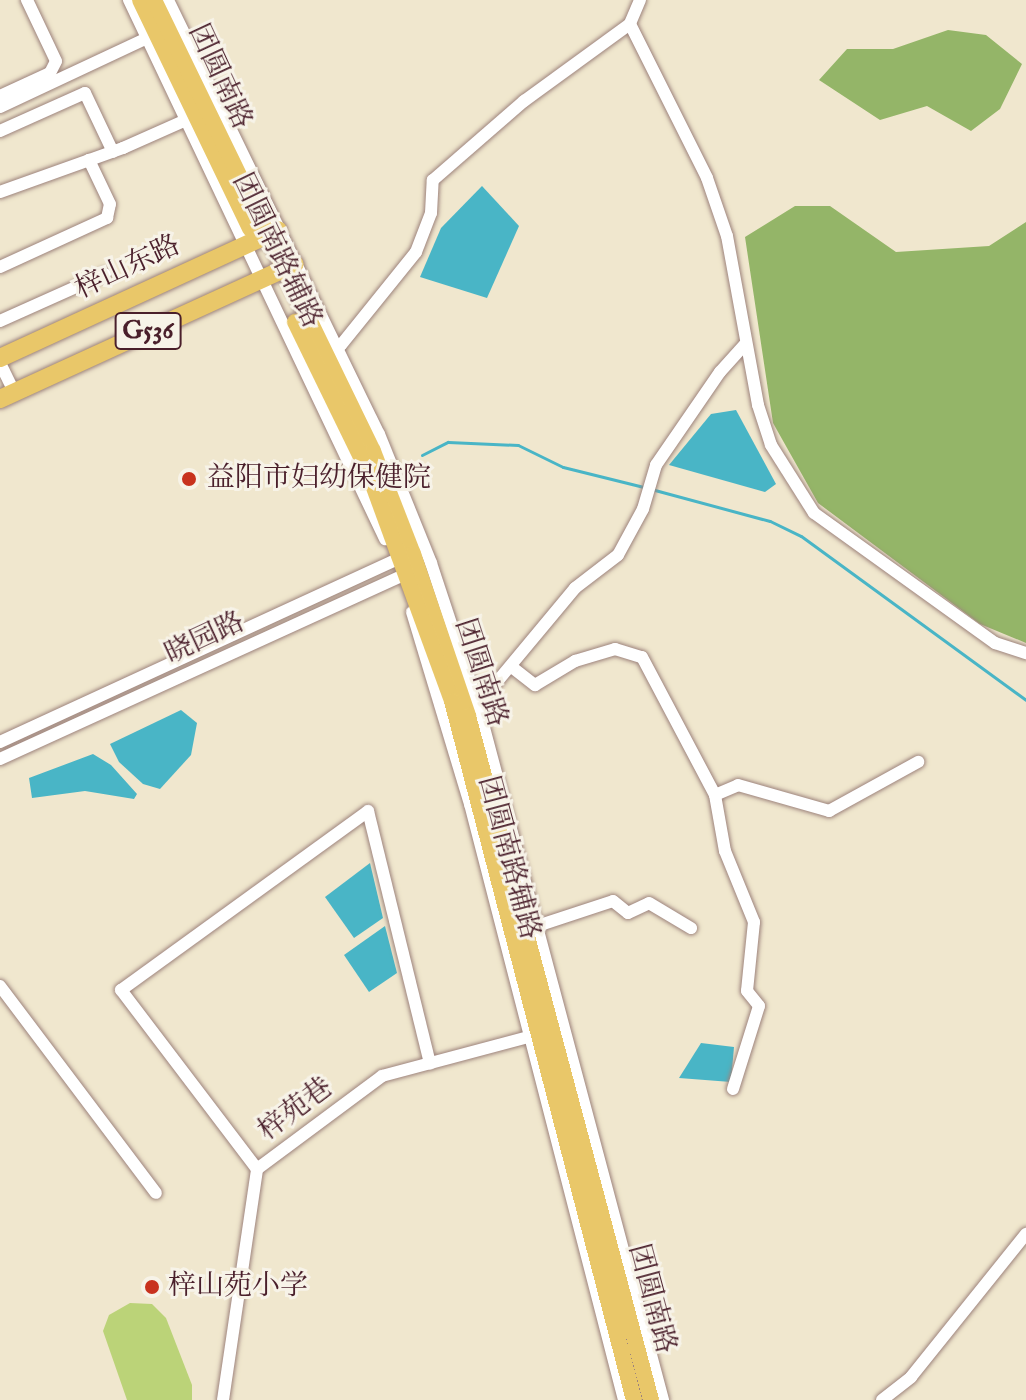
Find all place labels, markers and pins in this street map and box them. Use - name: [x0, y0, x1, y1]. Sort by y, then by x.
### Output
- place label: 益阳市妇幼保健院: [207, 462, 431, 496]
- marker: 益阳市妇幼保健院: [178, 468, 200, 490]
- place label: 梓山苑小学: [168, 1270, 308, 1304]
- marker: 梓山苑小学: [143, 1278, 161, 1296]

